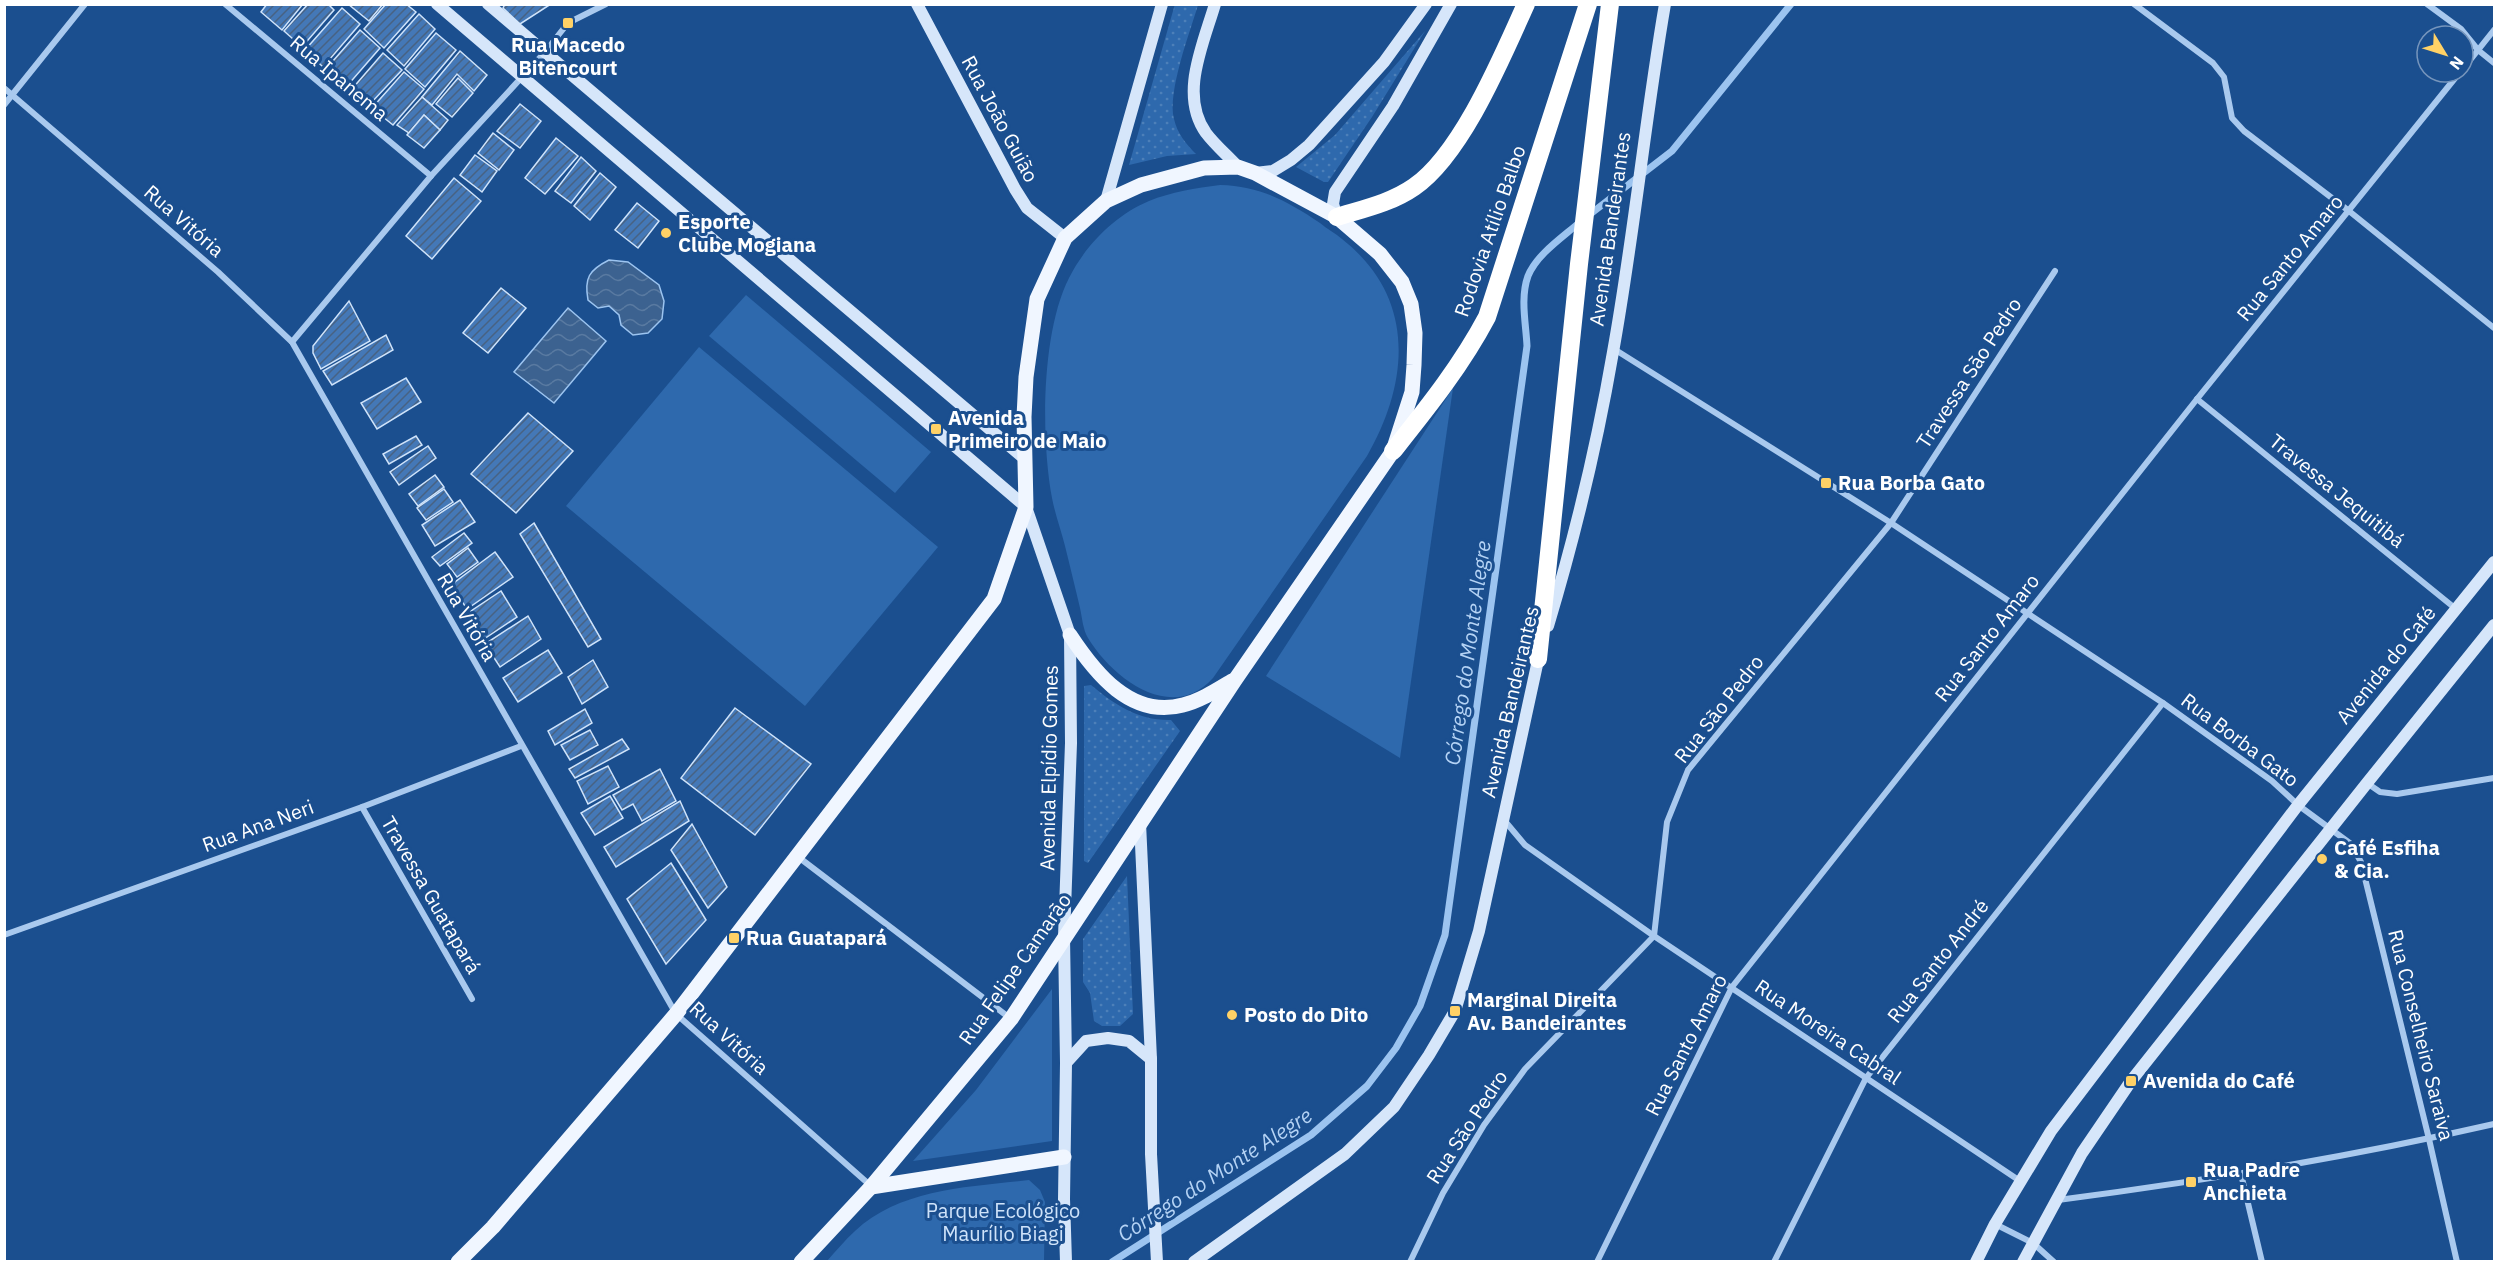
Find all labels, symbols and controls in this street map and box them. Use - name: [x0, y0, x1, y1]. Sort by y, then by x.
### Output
- marker: Rua Macedo Bitencourt: [561, 16, 575, 30]
- north arrow: [2415, 24, 2475, 84]
- street label: Rua Ipanema: [285, 29, 394, 127]
- place label: Rua Macedo Bitencourt: [511, 31, 625, 81]
- street label: Rua João Guião: [956, 51, 1045, 187]
- text: N: [2445, 53, 2468, 74]
- street label: Avenida Bandeirantes: [1582, 130, 1637, 328]
- street label: Rodovia Atílio Balbo: [1448, 141, 1532, 320]
- street label: Rua Vitória: [139, 178, 230, 263]
- street label: Rua Santo Amaro: [2230, 189, 2349, 327]
- place label: Esporte Clube Mogiana: [678, 208, 816, 258]
- marker: Esporte Clube Mogiana: [659, 226, 673, 240]
- street label: Travessa São Pedro: [1910, 292, 2027, 453]
- place label: Avenida Primeiro de Maio: [948, 404, 1106, 454]
- marker: Avenida Primeiro de Maio: [929, 422, 943, 436]
- street label: Travessa Jequitibá: [2264, 428, 2411, 554]
- place label: Rua Borba Gato: [1838, 469, 1985, 496]
- marker: Rua Borba Gato: [1819, 476, 1833, 490]
- water label: Córrego do Monte Alegre: [1437, 539, 1497, 767]
- street label: Rua Vitória: [431, 568, 504, 666]
- street label: Rua Santo Amaro: [1928, 568, 2045, 707]
- street label: Avenida do Café: [2330, 600, 2442, 729]
- street label: Avenida Bandeirantes: [1474, 603, 1545, 800]
- street label: Rua São Pedro: [1668, 649, 1769, 768]
- street label: Avenida Elpídio Gomes: [1033, 665, 1064, 871]
- street label: Rua Borba Gato: [2176, 686, 2305, 793]
- street label: Rua Ana Neri: [198, 793, 317, 858]
- street label: Travessa Guatapará: [375, 811, 488, 979]
- place label: Café Esfiha & Cia.: [2334, 834, 2440, 884]
- marker: Café Esfiha & Cia.: [2315, 852, 2329, 866]
- street label: Rua Felipe Camarão: [952, 888, 1077, 1050]
- street label: Rua Santo André: [1881, 893, 1994, 1028]
- place label: Rua Guatapará: [746, 924, 887, 951]
- street label: Rua Conselheiro Saraiva: [2382, 926, 2461, 1144]
- marker: Rua Guatapará: [727, 931, 741, 945]
- street label: Rua Santo Amaro: [1638, 969, 1733, 1120]
- street label: Rua Moreira Cabral: [1750, 973, 1907, 1091]
- place label: Marginal Direita Av. Bandeirantes: [1467, 986, 1627, 1036]
- street label: Rua Vitória: [684, 995, 775, 1081]
- place label: Posto do Dito: [1244, 1001, 1368, 1028]
- marker: Marginal Direita Av. Bandeirantes: [1448, 1004, 1462, 1018]
- marker: Posto do Dito: [1225, 1008, 1239, 1022]
- street label: Rua São Pedro: [1420, 1065, 1513, 1189]
- place label: Avenida do Café: [2143, 1067, 2295, 1094]
- marker: Avenida do Café: [2124, 1074, 2138, 1088]
- water label: Córrego do Monte Alegre: [1112, 1101, 1317, 1248]
- place label: Rua Padre Anchieta: [2203, 1156, 2300, 1206]
- marker: Rua Padre Anchieta: [2184, 1175, 2198, 1189]
- park label: Parque Ecológico Maurílio Biagi: [926, 1197, 1080, 1247]

